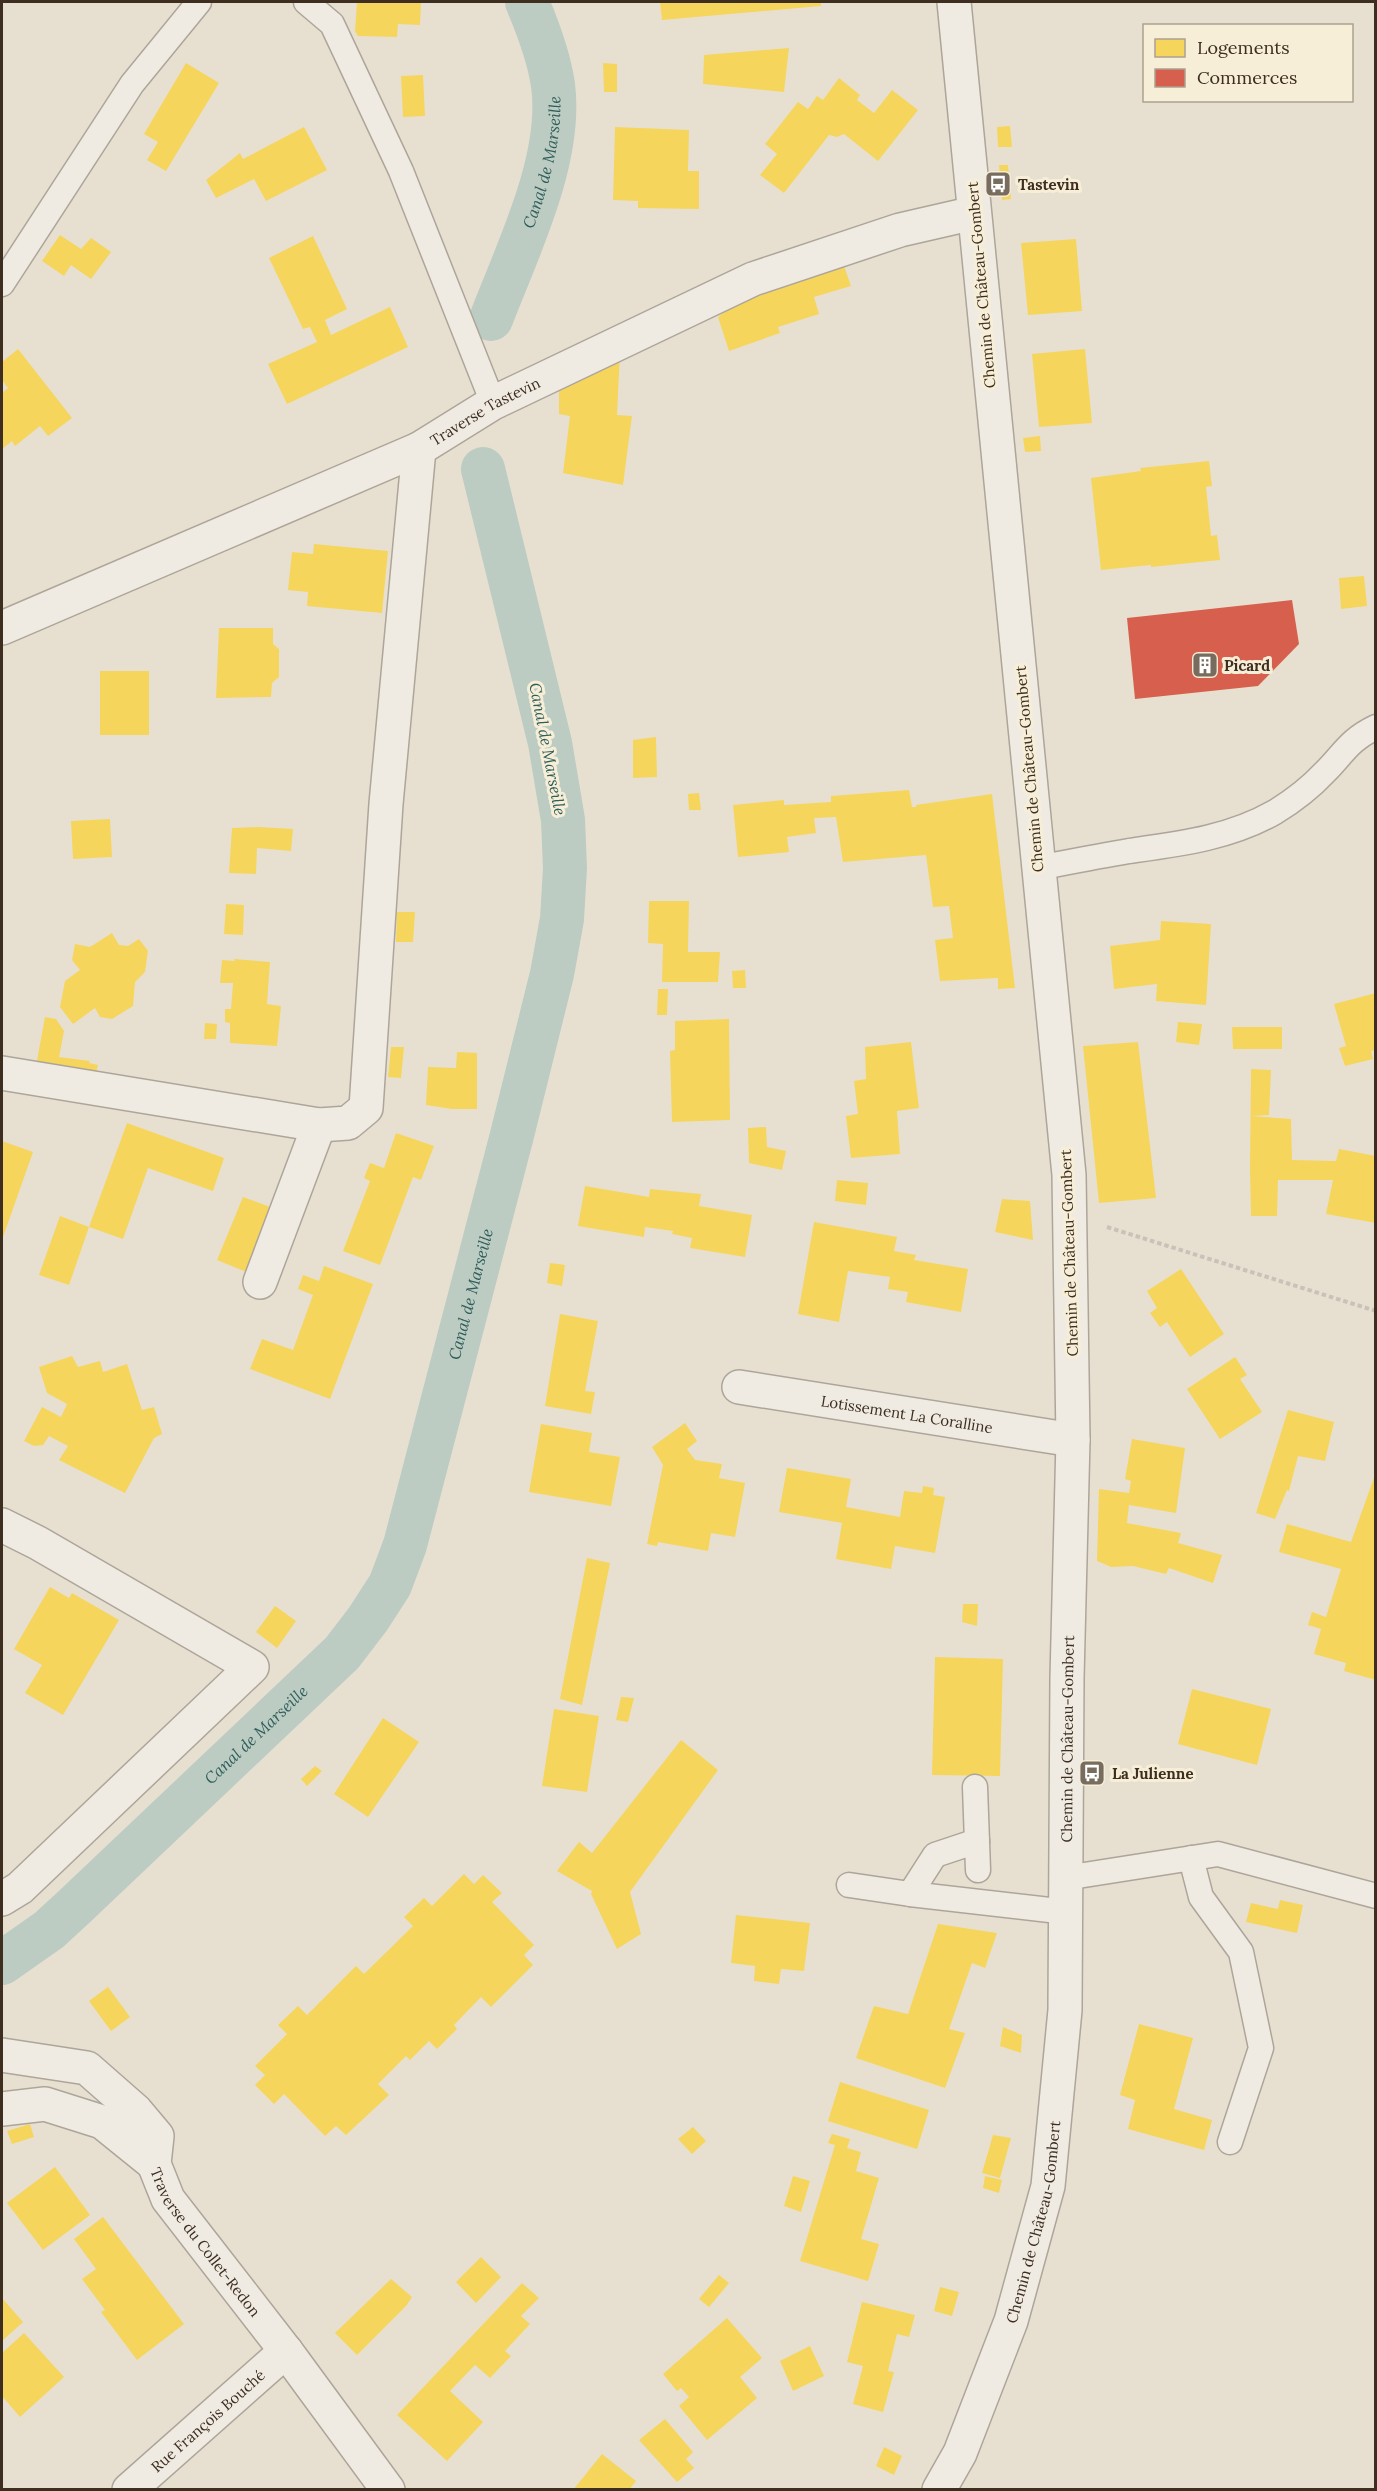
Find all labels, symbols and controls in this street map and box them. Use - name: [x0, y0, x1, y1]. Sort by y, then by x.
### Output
- legend: [1143, 24, 1353, 102]
- text: Logements: [1197, 36, 1289, 59]
- text: Commerces: [1197, 66, 1297, 89]
- water label: Canal de Marseille: [518, 95, 564, 231]
- bus stop icon: Tastevin: [983, 169, 1013, 199]
- place label: Tastevin: [1018, 175, 1080, 194]
- street label: Chemin de Château-Gombert: [962, 181, 999, 389]
- street label: Traverse Tastevin: [426, 373, 543, 449]
- building icon: Picard: [1190, 650, 1220, 680]
- place label: Picard: [1224, 656, 1270, 675]
- street label: Chemin de Château-Gombert: [1010, 665, 1047, 873]
- water label: Canal de Marseille: [525, 681, 571, 817]
- street label: Chemin de Château-Gombert: [1056, 1149, 1082, 1357]
- water label: Canal de Marseille: [444, 1226, 497, 1362]
- street label: Lotissement La Coralline: [820, 1391, 994, 1437]
- street label: Chemin de Château-Gombert: [1057, 1635, 1078, 1843]
- water label: Canal de Marseille: [200, 1681, 312, 1788]
- bus stop icon: La Julienne: [1077, 1758, 1107, 1788]
- place label: La Julienne: [1112, 1764, 1193, 1783]
- street label: Chemin de Château-Gombert: [1001, 2120, 1064, 2325]
- street label: Traverse du Collet-Redon: [147, 2165, 265, 2320]
- street label: Rue François Bouché: [147, 2365, 269, 2476]

